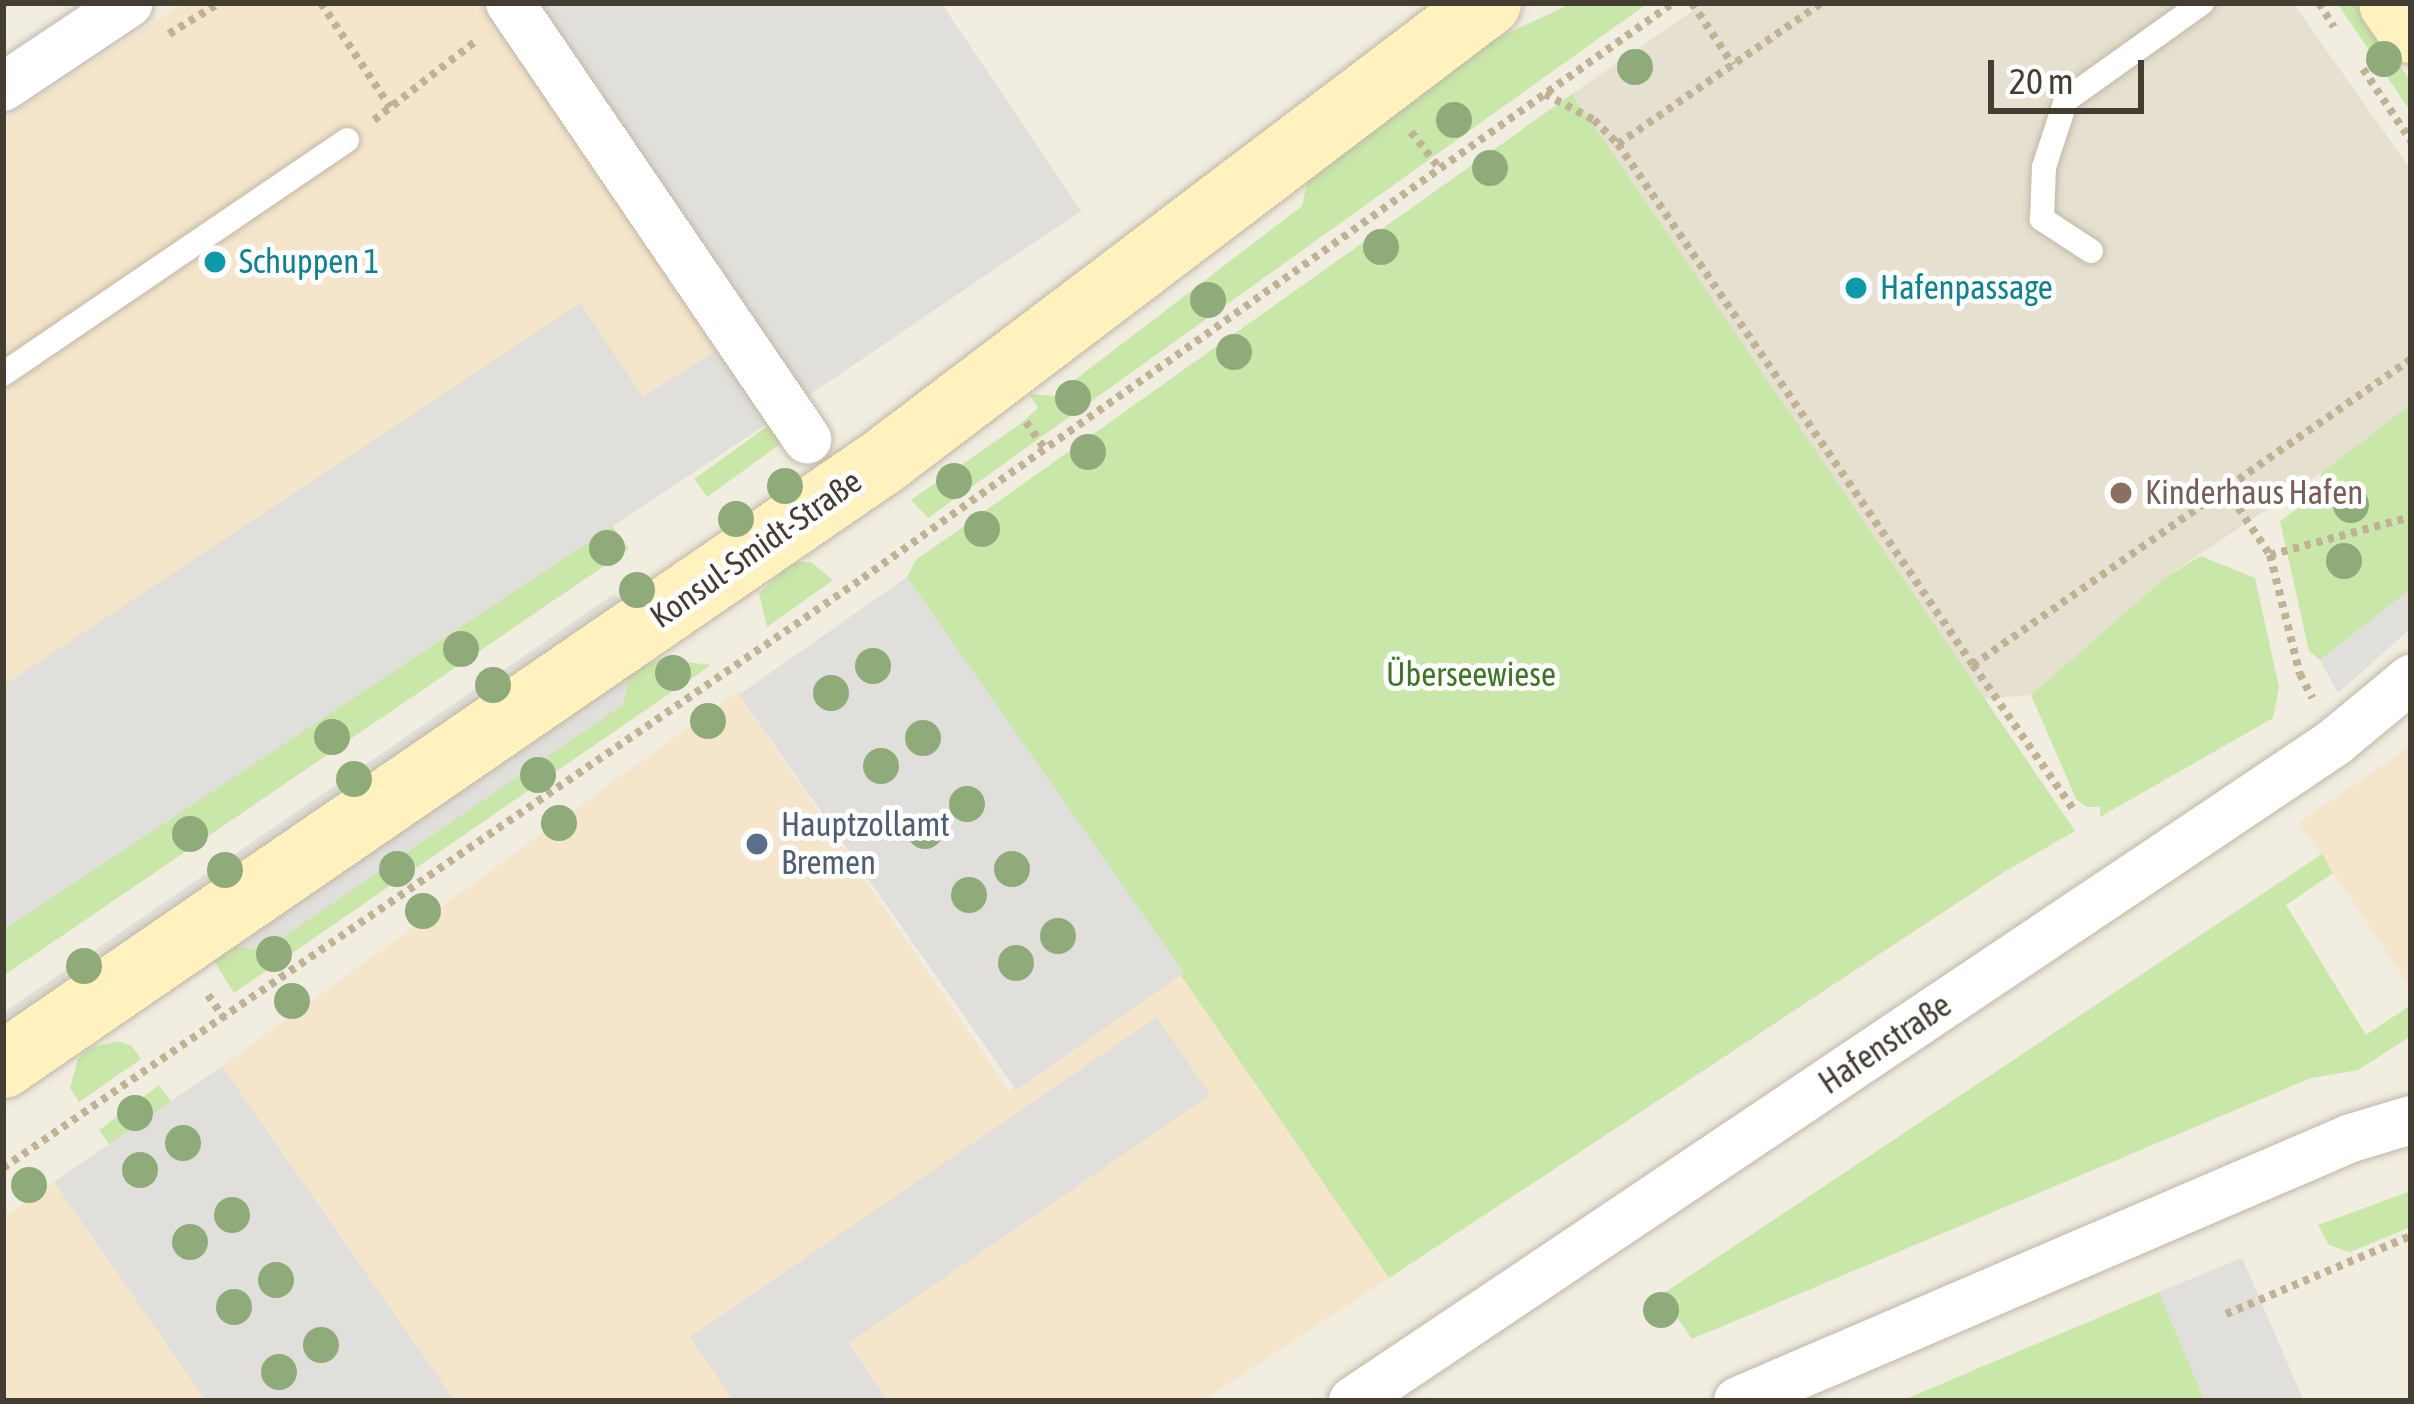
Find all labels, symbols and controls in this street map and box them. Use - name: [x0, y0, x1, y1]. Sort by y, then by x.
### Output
- scale bar: [1994, 36, 2150, 110]
- text: 20 m: [2009, 60, 2074, 102]
- place label: Schuppen 1: [239, 242, 379, 282]
- marker: Schuppen 1: [202, 249, 228, 275]
- place label: Hafenpassage: [1880, 268, 2053, 308]
- marker: Hafenpassage: [1843, 275, 1869, 301]
- street label: Konsul-Smidt-Straße: [643, 462, 869, 636]
- place label: Kinderhaus Hafen: [2145, 473, 2363, 513]
- marker: Kinderhaus Hafen: [2108, 480, 2134, 506]
- park label: Überseewiese: [1386, 655, 1556, 695]
- place label: Hauptzollamt Bremen: [781, 805, 950, 883]
- marker: Hauptzollamt Bremen: [744, 831, 770, 857]
- street label: Hafenstraße: [1811, 985, 1959, 1103]

